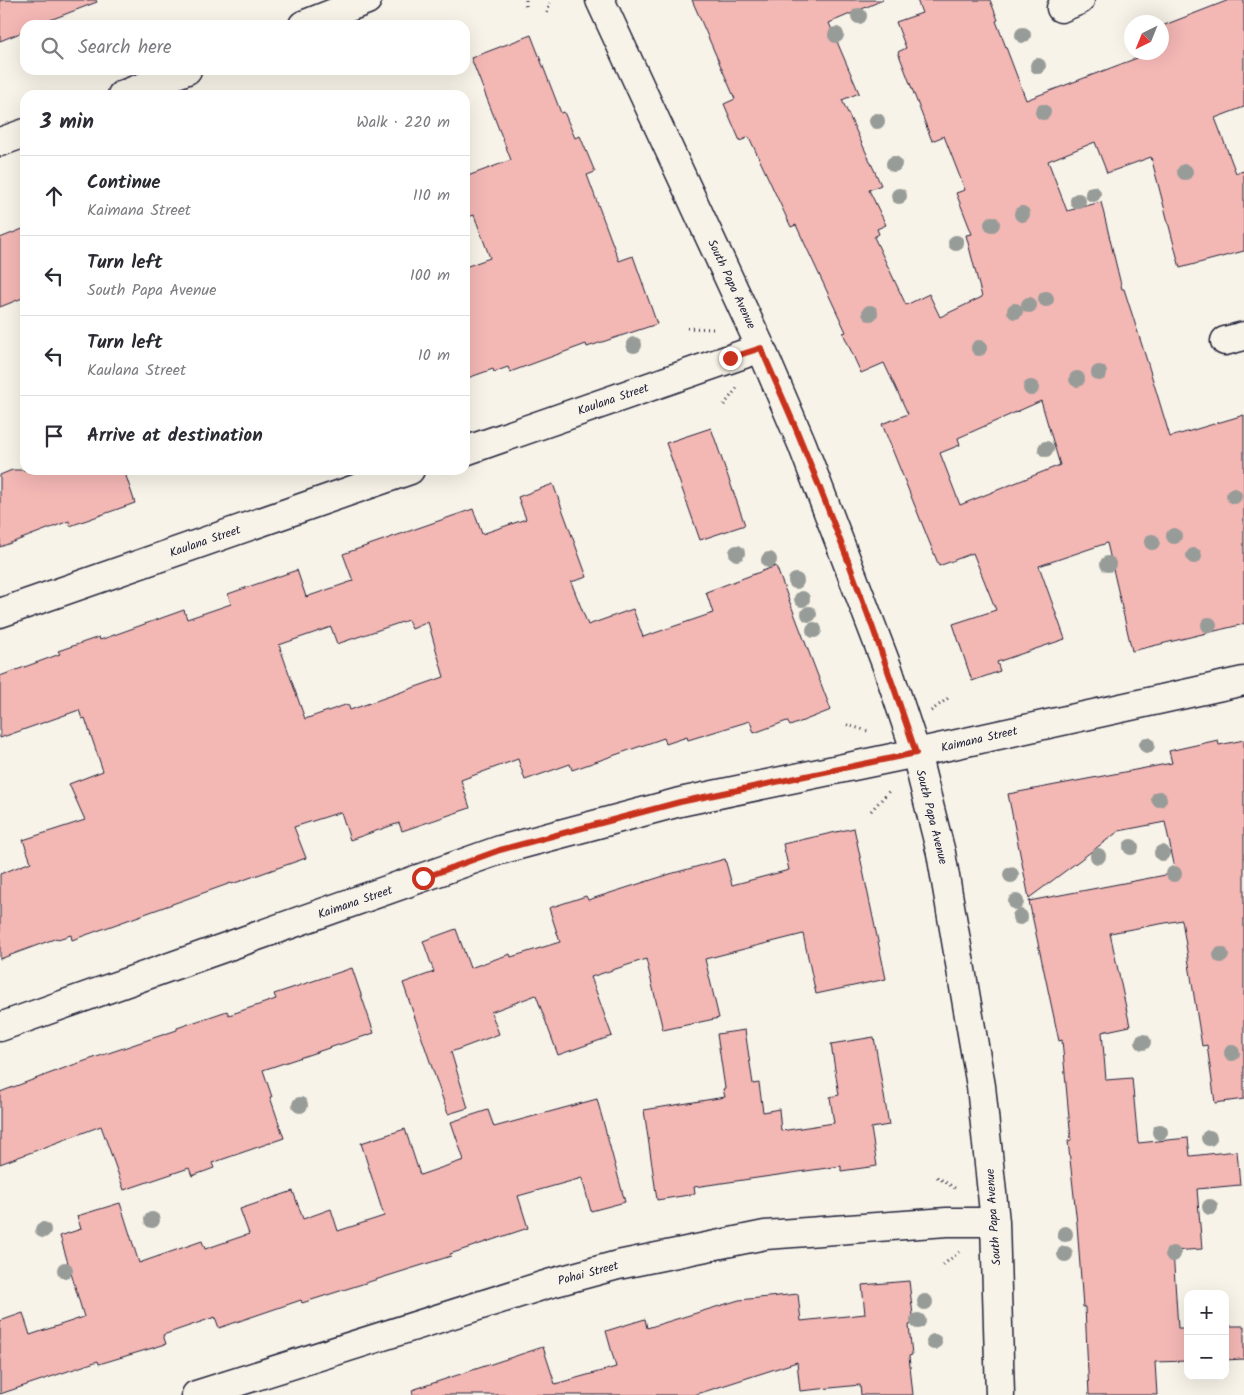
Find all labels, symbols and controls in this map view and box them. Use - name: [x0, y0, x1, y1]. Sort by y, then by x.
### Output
- north arrow: [1124, 15, 1169, 60]
- search box: [20, 20, 470, 75]
- text: Search here: [78, 33, 172, 63]
- icon: search: [38, 34, 66, 62]
- text: 3 min: [40, 106, 94, 139]
- text: Walk · 220 m: [356, 110, 450, 135]
- text: Continue: [87, 168, 160, 198]
- icon: ahead: [40, 182, 68, 210]
- text: 110 m: [413, 183, 450, 208]
- text: Kaimana Street: [87, 198, 191, 223]
- street label: South Papa Avenue: [702, 236, 761, 333]
- text: Turn left: [87, 248, 162, 278]
- icon: left: [40, 262, 68, 290]
- text: 100 m: [410, 263, 450, 288]
- text: South Papa Avenue: [87, 278, 217, 303]
- text: Turn left: [87, 328, 162, 358]
- icon: left: [40, 342, 68, 370]
- text: 10 m: [418, 343, 450, 368]
- route end: [719, 347, 742, 370]
- text: Kaulana Street: [87, 358, 186, 383]
- street label: Kaulana Street: [575, 378, 652, 421]
- text: Arrive at destination: [87, 421, 263, 451]
- icon: arrive: [40, 422, 68, 450]
- street label: Kaulana Street: [167, 520, 244, 563]
- street label: Kaimana Street: [939, 721, 1020, 758]
- street label: South Papa Avenue: [911, 768, 953, 867]
- route start: [412, 867, 435, 890]
- street label: Kaimana Street: [315, 881, 395, 924]
- street label: South Papa Avenue: [981, 1167, 1006, 1266]
- street label: Pohai Street: [556, 1256, 621, 1291]
- map controls: [1184, 1290, 1229, 1380]
- button: +: [1184, 1290, 1229, 1335]
- button: −: [1184, 1335, 1229, 1380]

